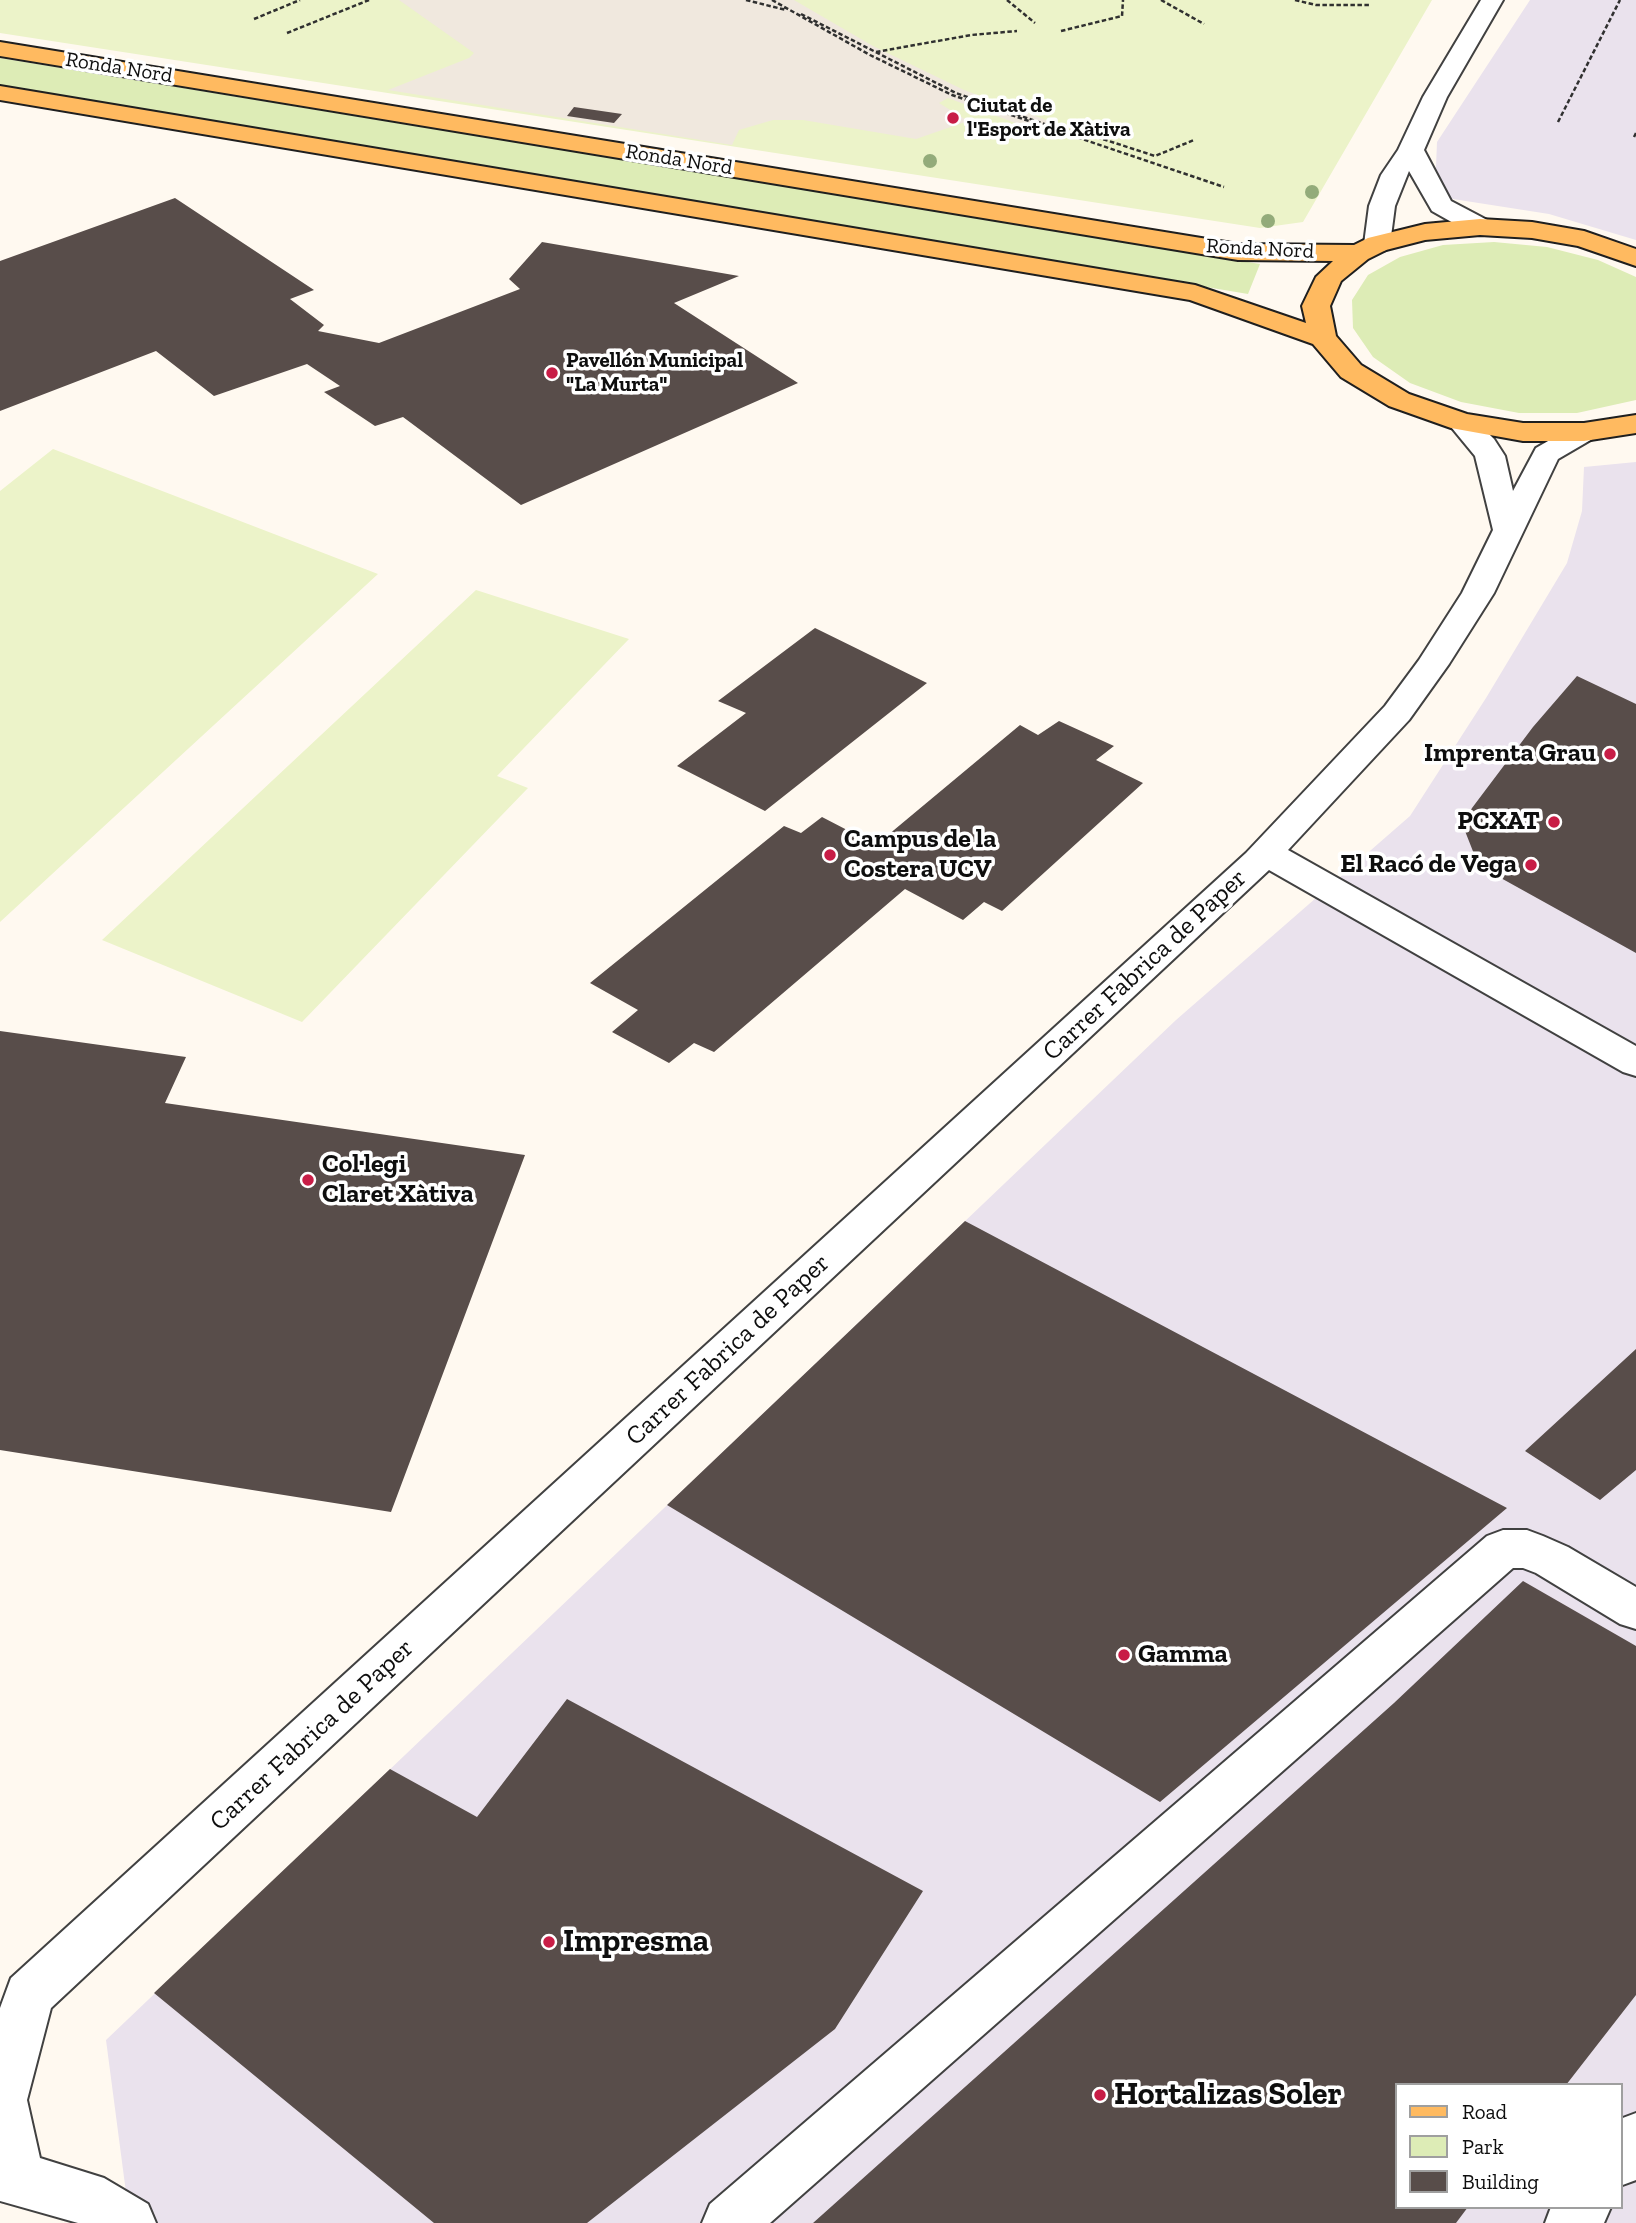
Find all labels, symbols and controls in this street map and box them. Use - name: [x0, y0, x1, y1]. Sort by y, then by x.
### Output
- street label: Ronda Nord: [64, 47, 174, 89]
- place label: Ciutat de l'Esport de Xàtiva: [967, 93, 1131, 143]
- marker: Ciutat de l'Esport de Xàtiva: [945, 110, 961, 126]
- street label: Ronda Nord: [624, 139, 734, 181]
- street label: Ronda Nord: [1205, 234, 1315, 264]
- place label: Pavellón Municipal "La Murta": [566, 348, 743, 398]
- marker: Pavellón Municipal "La Murta": [544, 365, 560, 381]
- place label: Imprenta Grau: [1424, 738, 1596, 770]
- marker: Imprenta Grau: [1602, 746, 1618, 762]
- place label: PCXAT: [1457, 806, 1540, 838]
- marker: PCXAT: [1546, 814, 1562, 830]
- place label: Campus de la Costera UCV: [844, 824, 996, 886]
- marker: Campus de la Costera UCV: [822, 847, 838, 863]
- place label: El Racó de Vega: [1340, 849, 1517, 881]
- marker: El Racó de Vega: [1523, 857, 1539, 873]
- street label: Carrer Fabrica de Paper: [1037, 863, 1253, 1067]
- place label: Col·legi Claret Xàtiva: [322, 1149, 474, 1210]
- marker: Col·legi Claret Xàtiva: [300, 1172, 316, 1188]
- street label: Carrer Fabrica de Paper: [620, 1248, 836, 1452]
- street label: Carrer Fabrica de Paper: [204, 1633, 420, 1837]
- place label: Gamma: [1138, 1639, 1228, 1671]
- marker: Gamma: [1116, 1647, 1132, 1663]
- place label: Impresma: [563, 1923, 709, 1961]
- marker: Impresma: [541, 1934, 557, 1950]
- place label: Hortalizas Soler: [1114, 2076, 1342, 2114]
- legend: [1394, 2083, 1622, 2209]
- marker: Hortalizas Soler: [1092, 2087, 1108, 2103]
- text: Road: [1462, 2099, 1507, 2124]
- text: Park: [1462, 2134, 1504, 2159]
- text: Building: [1462, 2169, 1539, 2194]

